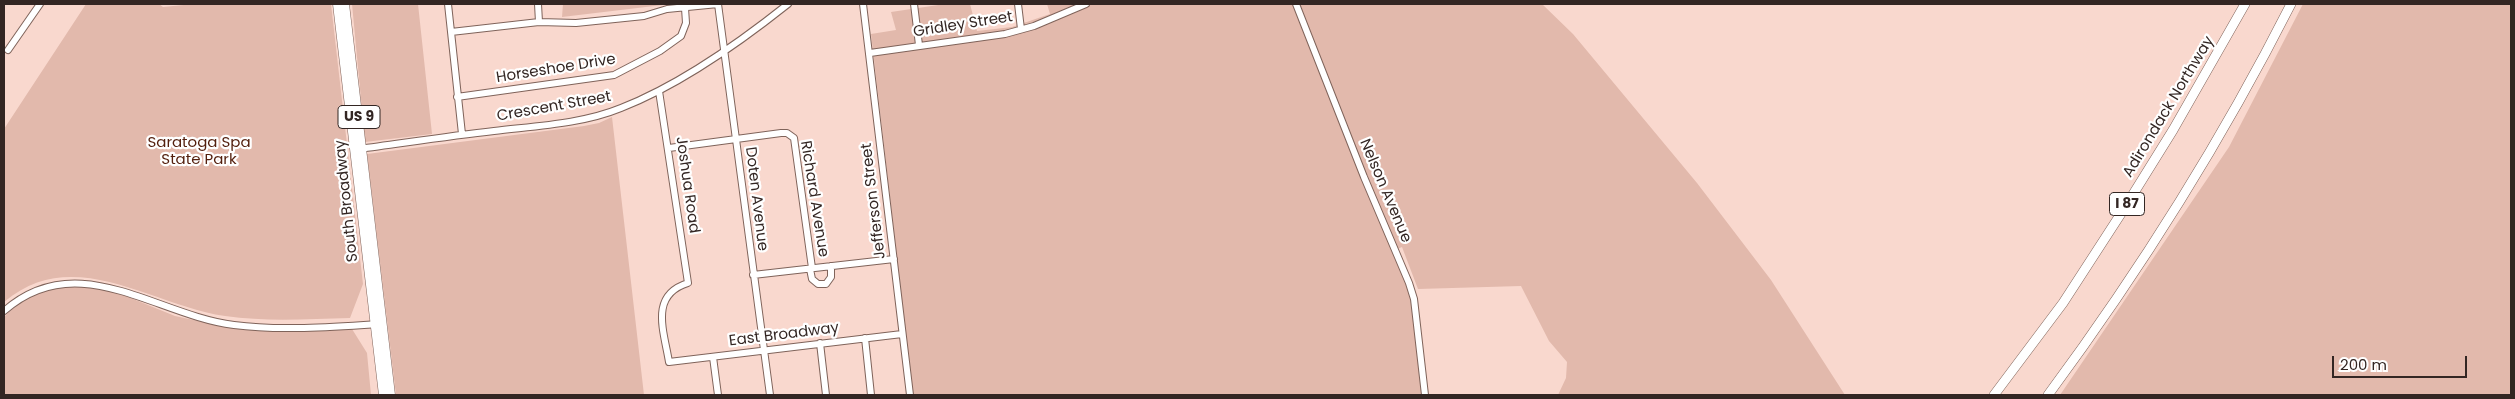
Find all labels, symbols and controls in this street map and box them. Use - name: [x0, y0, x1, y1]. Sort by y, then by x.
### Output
- street label: Gridley Street: [912, 8, 1014, 42]
- street label: Adirondack Northway: [2120, 33, 2218, 181]
- street label: Horseshoe Drive: [495, 51, 617, 87]
- street label: Crescent Street: [495, 88, 613, 126]
- road number: US 9: [338, 105, 380, 128]
- park label: Saratoga Spa State Park: [147, 134, 251, 169]
- street label: Joshua Road: [671, 135, 703, 235]
- street label: Nelson Avenue: [1355, 136, 1415, 246]
- street label: South Broadway: [332, 139, 362, 263]
- street label: Richard Avenue: [796, 139, 832, 259]
- street label: Jefferson Street: [858, 142, 890, 260]
- street label: Doten Avenue: [741, 146, 771, 252]
- road number: I 87: [2110, 192, 2144, 215]
- street label: East Broadway: [728, 319, 840, 351]
- scale bar: [2335, 346, 2470, 378]
- text: 200 m: [2340, 354, 2387, 375]

